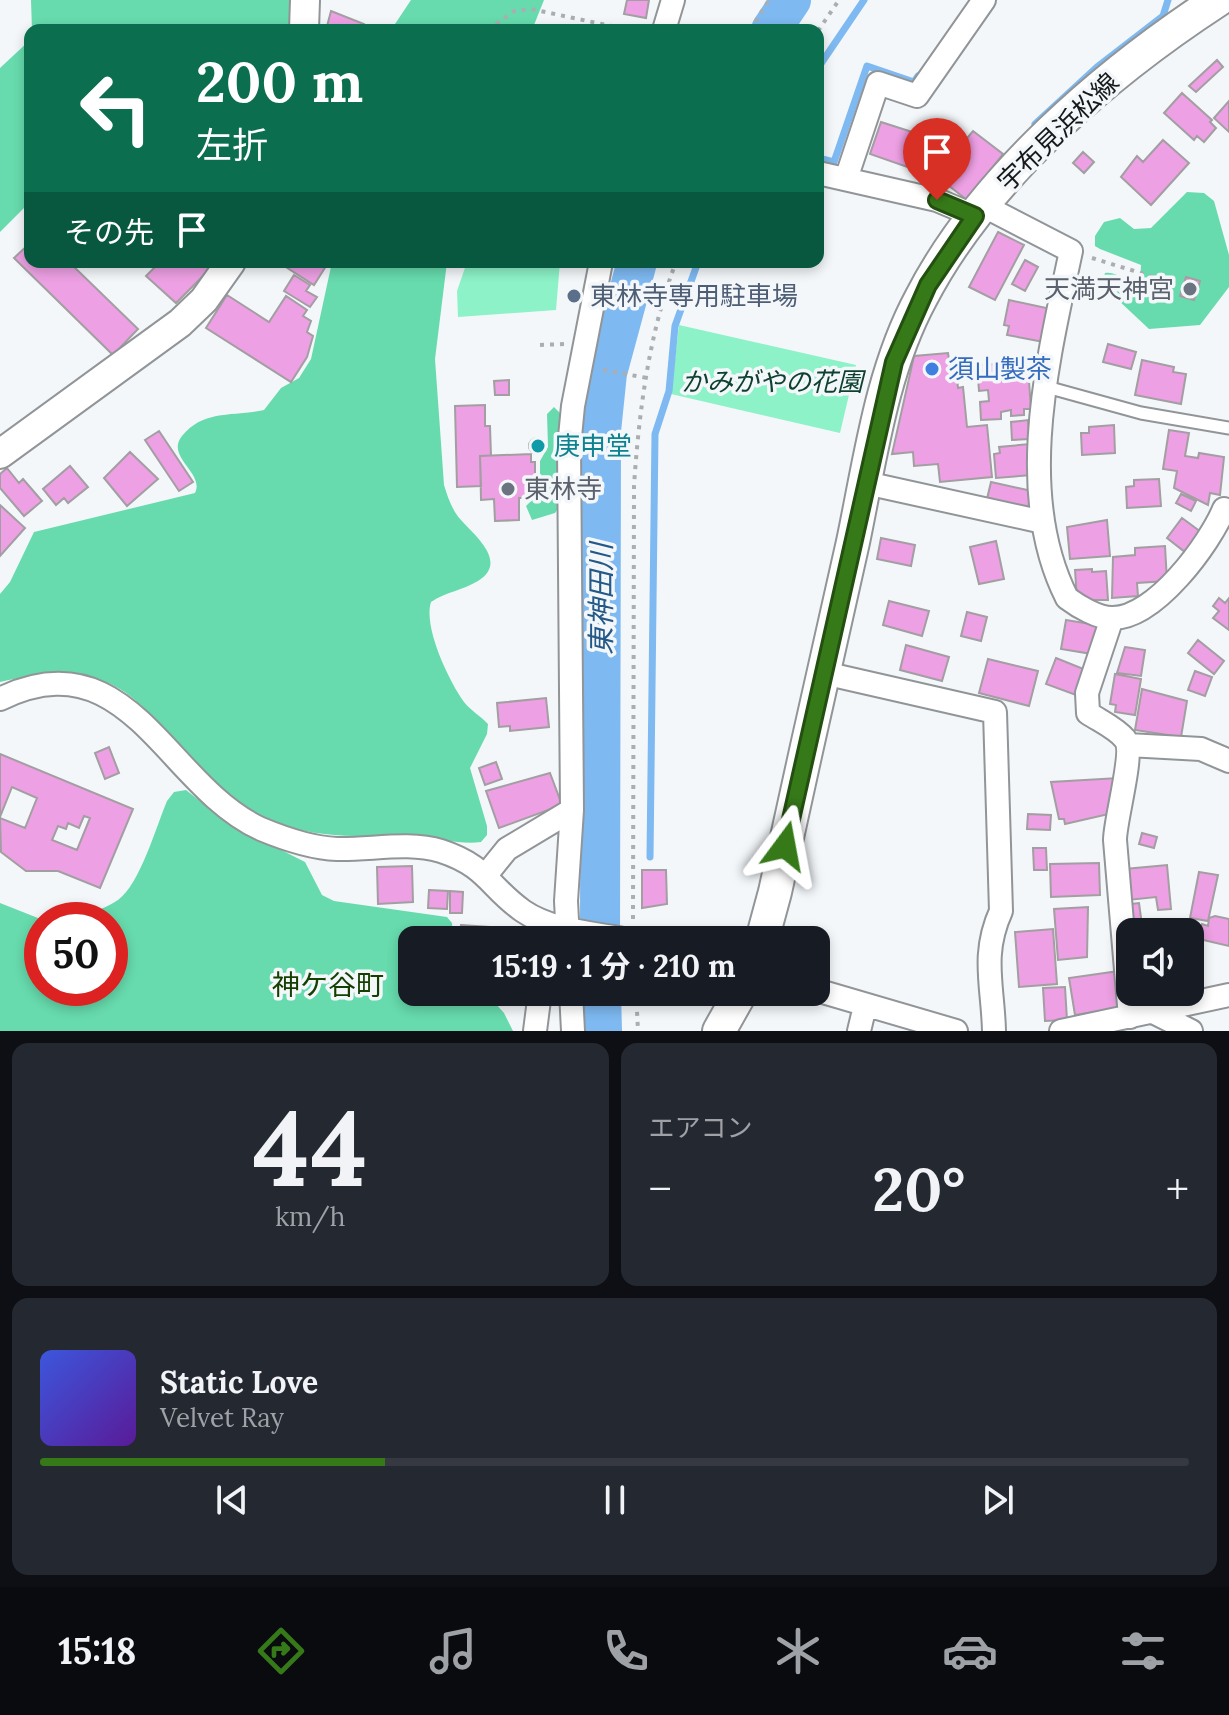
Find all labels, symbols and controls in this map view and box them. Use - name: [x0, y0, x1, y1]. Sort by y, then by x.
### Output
- text: 200 m: [196, 46, 363, 117]
- icon: left: [64, 56, 168, 160]
- street label: 宇布見浜松線: [990, 66, 1125, 198]
- pin: [903, 118, 971, 200]
- text: 左折: [196, 122, 268, 168]
- icon: arrive: [915, 130, 959, 174]
- icon: arrive: [170, 208, 214, 252]
- text: その先: [64, 213, 154, 251]
- place label: 天満天神宮: [1044, 272, 1174, 305]
- place label: 東林寺専用駐車場: [590, 279, 798, 312]
- marker: 天満天神宮: [1181, 280, 1199, 298]
- marker: 東林寺専用駐車場: [565, 287, 583, 305]
- place label: 須山製茶: [948, 352, 1052, 385]
- marker: 須山製茶: [923, 360, 941, 378]
- park label: かみがやの花園: [681, 365, 867, 398]
- place label: 庚申堂: [554, 429, 632, 462]
- marker: 庚申堂: [529, 437, 547, 455]
- place label: 東林寺: [524, 472, 602, 505]
- marker: 東林寺: [499, 480, 517, 498]
- water label: 東神田川: [583, 540, 619, 655]
- position arrow: [743, 804, 827, 888]
- speed limit sign: 50: [24, 902, 128, 1006]
- map controls: [1116, 918, 1204, 1006]
- button: sound: [1116, 918, 1204, 1006]
- text: 15:19 · 1 分 · 210 m: [492, 947, 736, 985]
- district label: 神ケ谷町: [272, 967, 384, 1003]
- text: 44: [253, 1081, 368, 1214]
- text: エアコン: [649, 1111, 753, 1144]
- text: 20°: [872, 1151, 965, 1227]
- text: −: [649, 1161, 672, 1217]
- text: +: [1166, 1161, 1189, 1217]
- text: km/h: [275, 1200, 345, 1233]
- text: Static Love: [160, 1363, 318, 1401]
- text: Velvet Ray: [160, 1401, 284, 1434]
- icon: previous: [210, 1478, 254, 1522]
- icon: pause: [593, 1478, 637, 1522]
- icon: next: [976, 1478, 1020, 1522]
- icon: directions: [253, 1623, 309, 1679]
- icon: music: [425, 1623, 481, 1679]
- icon: phone: [598, 1623, 654, 1679]
- icon: climate: [770, 1623, 826, 1679]
- icon: car: [942, 1623, 998, 1679]
- icon: filters: [1115, 1623, 1171, 1679]
- text: 15:18: [58, 1628, 136, 1674]

